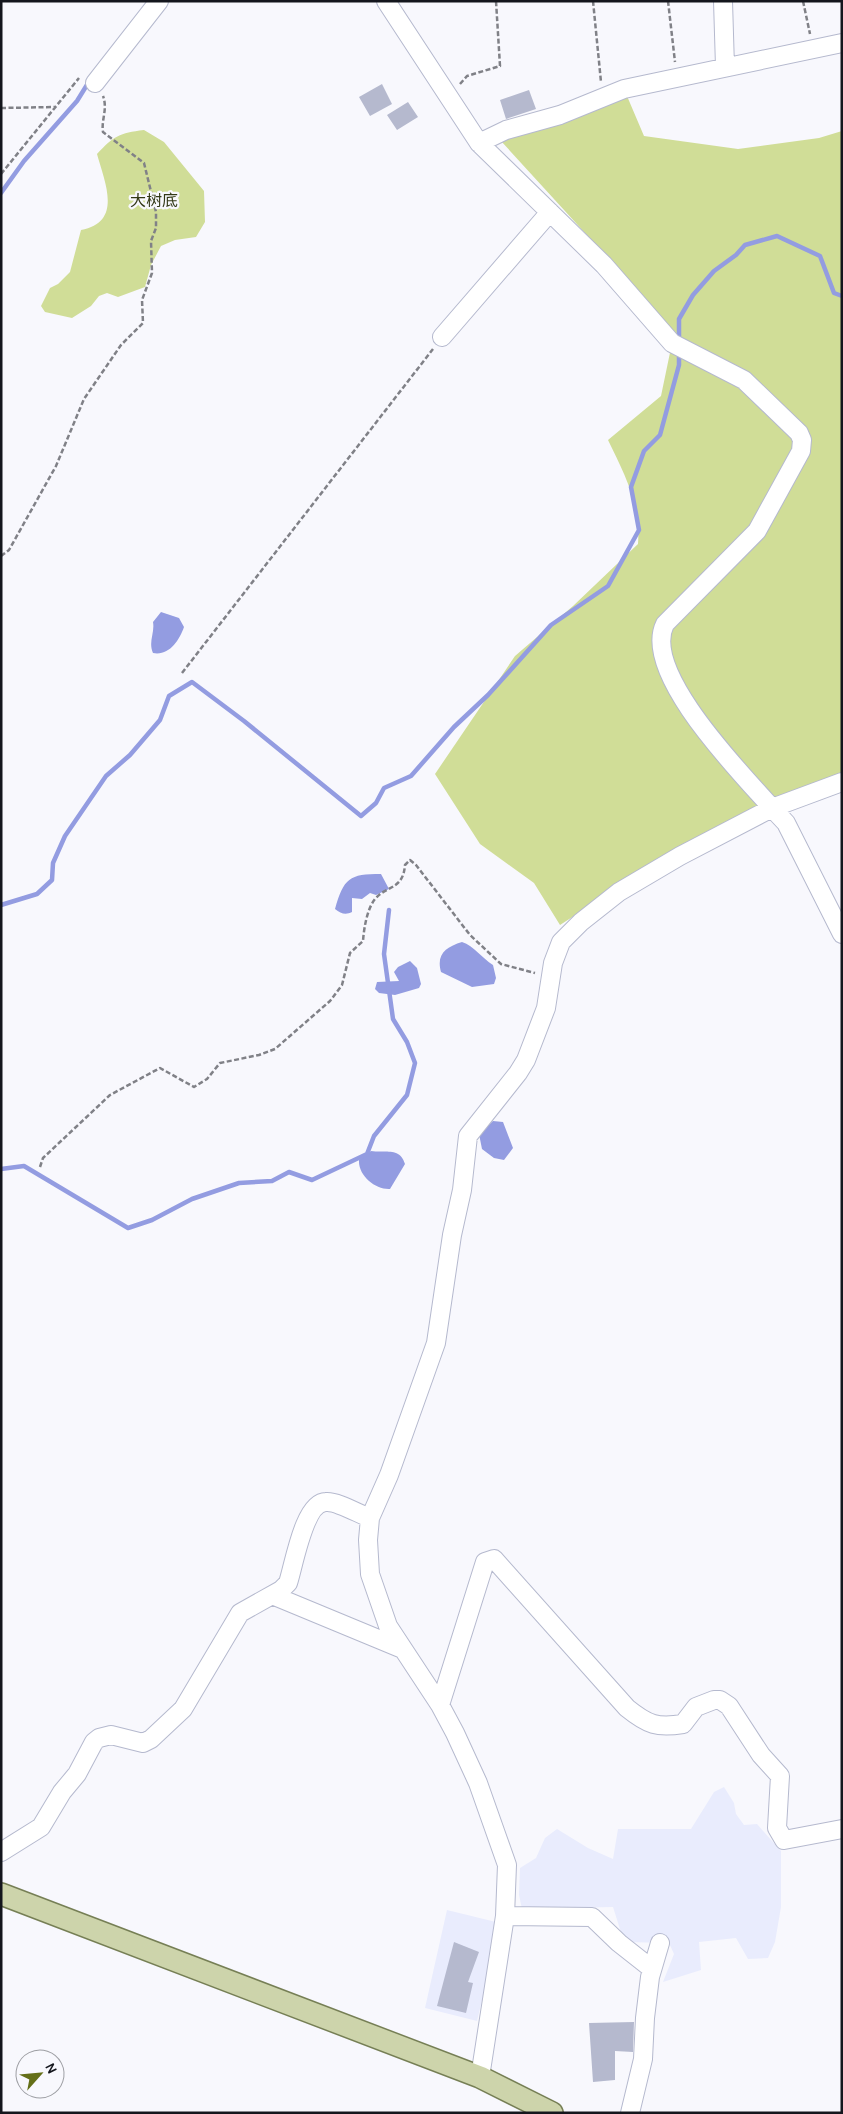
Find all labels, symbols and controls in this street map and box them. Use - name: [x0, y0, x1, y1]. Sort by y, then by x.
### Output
- park label: 大树底: [130, 191, 178, 210]
- north arrow: [15, 2049, 65, 2099]
- text: N: [41, 2060, 61, 2077]

